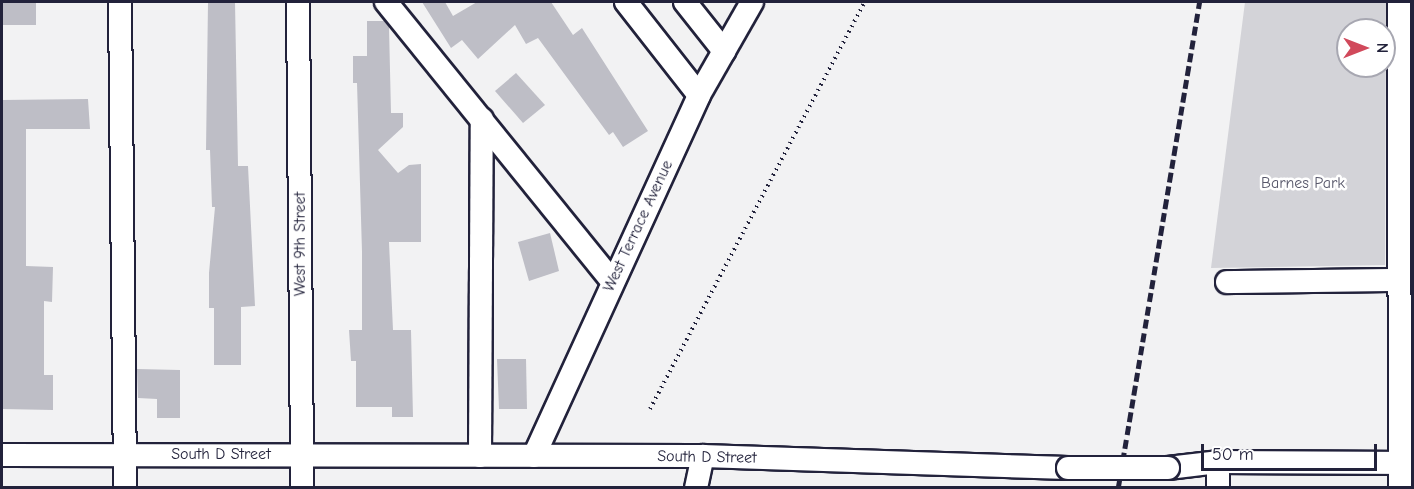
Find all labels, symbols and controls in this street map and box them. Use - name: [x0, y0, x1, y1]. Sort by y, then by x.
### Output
- north arrow: [1336, 18, 1396, 78]
- text: N: [1373, 43, 1391, 53]
- street label: West Terrace Avenue: [599, 157, 677, 295]
- park label: Barnes Park: [1261, 173, 1345, 193]
- street label: West 9th Street: [290, 192, 310, 296]
- scale bar: [1204, 432, 1380, 470]
- street label: South D Street: [171, 444, 271, 464]
- text: 50 m: [1212, 444, 1254, 465]
- street label: South D Street: [657, 447, 757, 467]

